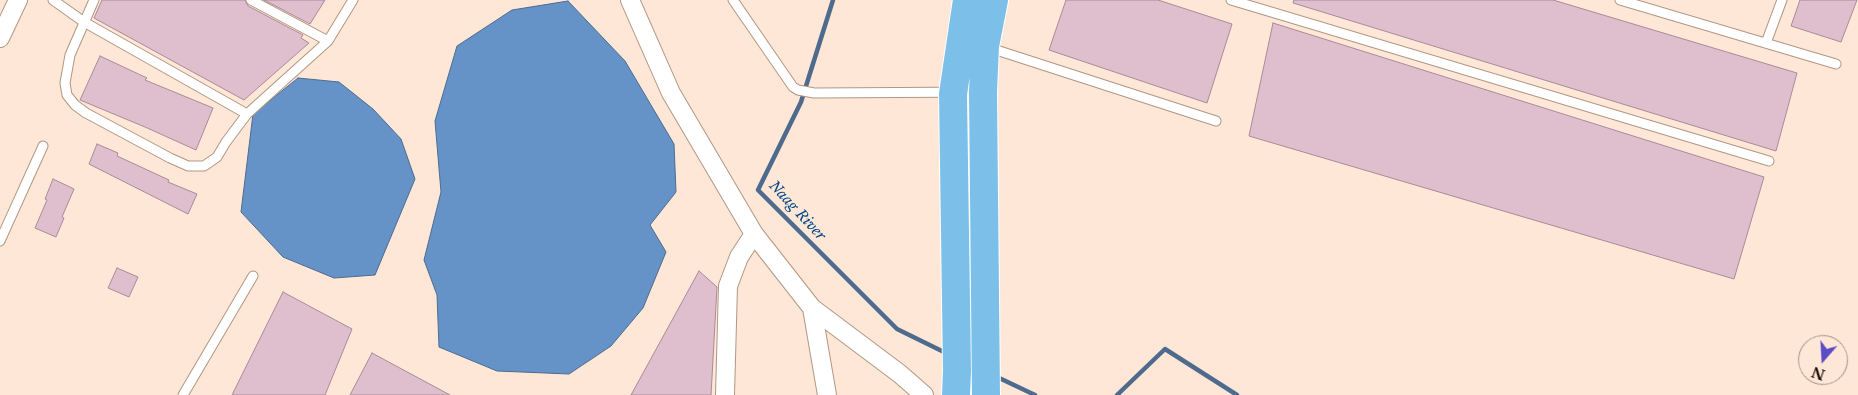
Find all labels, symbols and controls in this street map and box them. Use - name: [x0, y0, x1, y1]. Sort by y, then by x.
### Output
- water label: Naag River: [765, 178, 829, 244]
- north arrow: [1798, 335, 1848, 385]
- text: N: [1809, 363, 1828, 384]

